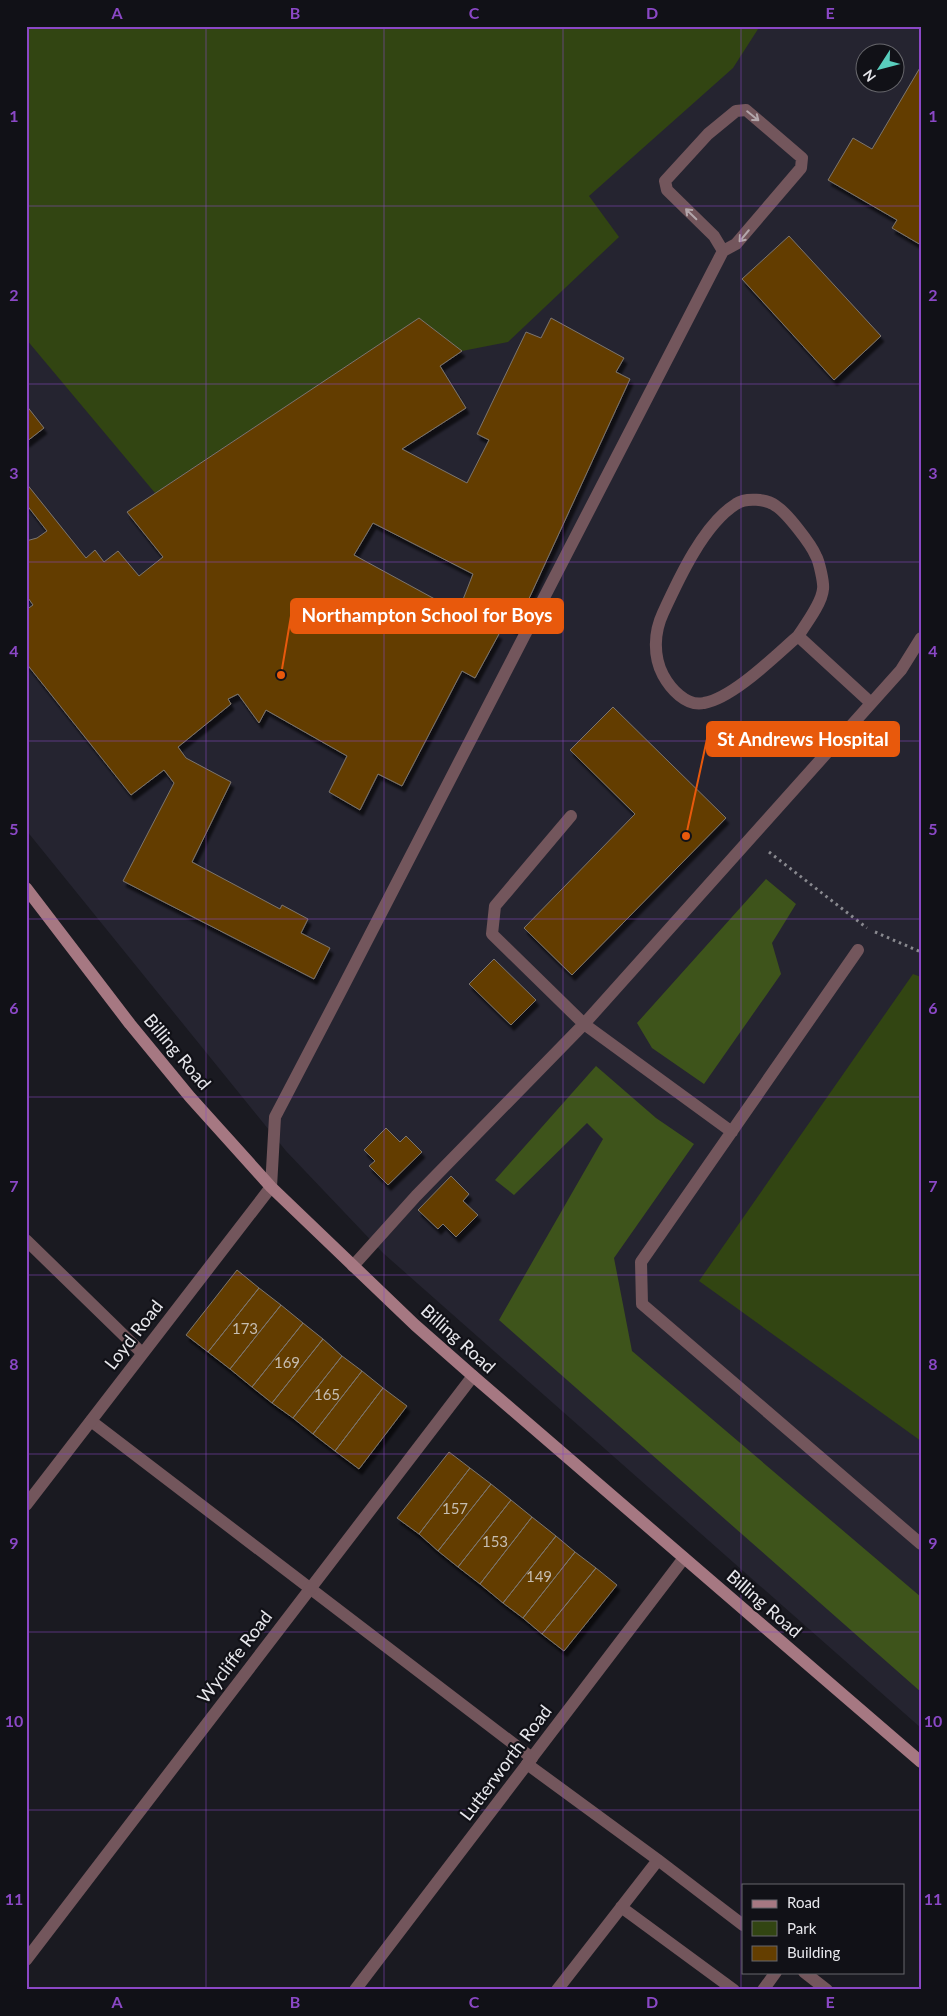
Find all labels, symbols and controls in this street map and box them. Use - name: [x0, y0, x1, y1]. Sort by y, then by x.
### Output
- text: A: [110, 3, 123, 22]
- text: B: [290, 3, 300, 22]
- text: C: [469, 3, 480, 22]
- text: D: [646, 3, 658, 22]
- text: E: [825, 3, 835, 22]
- north arrow: [854, 42, 904, 92]
- text: N: [859, 67, 879, 85]
- text: 1: [9, 106, 19, 125]
- text: 1: [928, 106, 938, 125]
- one-way arrow: [747, 110, 760, 121]
- one-way arrow: [685, 208, 698, 220]
- one-way arrow: [738, 229, 749, 242]
- text: 2: [9, 285, 19, 304]
- text: 2: [928, 285, 938, 304]
- text: 3: [9, 463, 19, 482]
- text: 3: [928, 463, 938, 482]
- callout: Northampton School for Boys: [291, 599, 563, 633]
- text: Northampton School for Boys: [302, 603, 552, 626]
- text: 4: [9, 641, 19, 660]
- text: 4: [928, 641, 938, 660]
- callout: St Andrews Hospital: [707, 722, 899, 756]
- text: St Andrews Hospital: [717, 727, 889, 750]
- text: 5: [9, 819, 19, 838]
- text: 5: [928, 819, 938, 838]
- text: 6: [9, 998, 19, 1017]
- text: 6: [928, 998, 938, 1017]
- street label: Billing Road: [140, 1009, 216, 1094]
- text: 7: [9, 1176, 19, 1195]
- text: 7: [928, 1176, 938, 1195]
- street label: Loyd Road: [99, 1295, 167, 1374]
- street label: Billing Road: [417, 1299, 500, 1377]
- house number: 173: [232, 1319, 258, 1337]
- house number: 169: [274, 1353, 300, 1371]
- text: 8: [9, 1354, 19, 1373]
- text: 8: [928, 1354, 938, 1373]
- house number: 165: [314, 1385, 340, 1403]
- house number: 157: [442, 1499, 468, 1517]
- house number: 153: [482, 1532, 508, 1550]
- text: 9: [9, 1533, 19, 1552]
- text: 9: [928, 1533, 938, 1552]
- street label: Billing Road: [723, 1565, 807, 1642]
- house number: 149: [526, 1567, 552, 1585]
- street label: Wycliffe Road: [192, 1606, 276, 1707]
- street label: Lutterworth Road: [455, 1700, 556, 1824]
- text: 10: [5, 1711, 23, 1730]
- text: 10: [924, 1711, 942, 1730]
- legend: [742, 1884, 904, 1974]
- text: 11: [5, 1889, 23, 1908]
- text: 11: [924, 1889, 942, 1908]
- text: Road: [787, 1893, 820, 1911]
- text: Park: [787, 1919, 817, 1937]
- text: Building: [787, 1943, 840, 1961]
- text: A: [110, 1992, 123, 2011]
- text: B: [290, 1992, 300, 2011]
- text: C: [469, 1992, 480, 2011]
- text: D: [646, 1992, 658, 2011]
- text: E: [825, 1992, 835, 2011]

